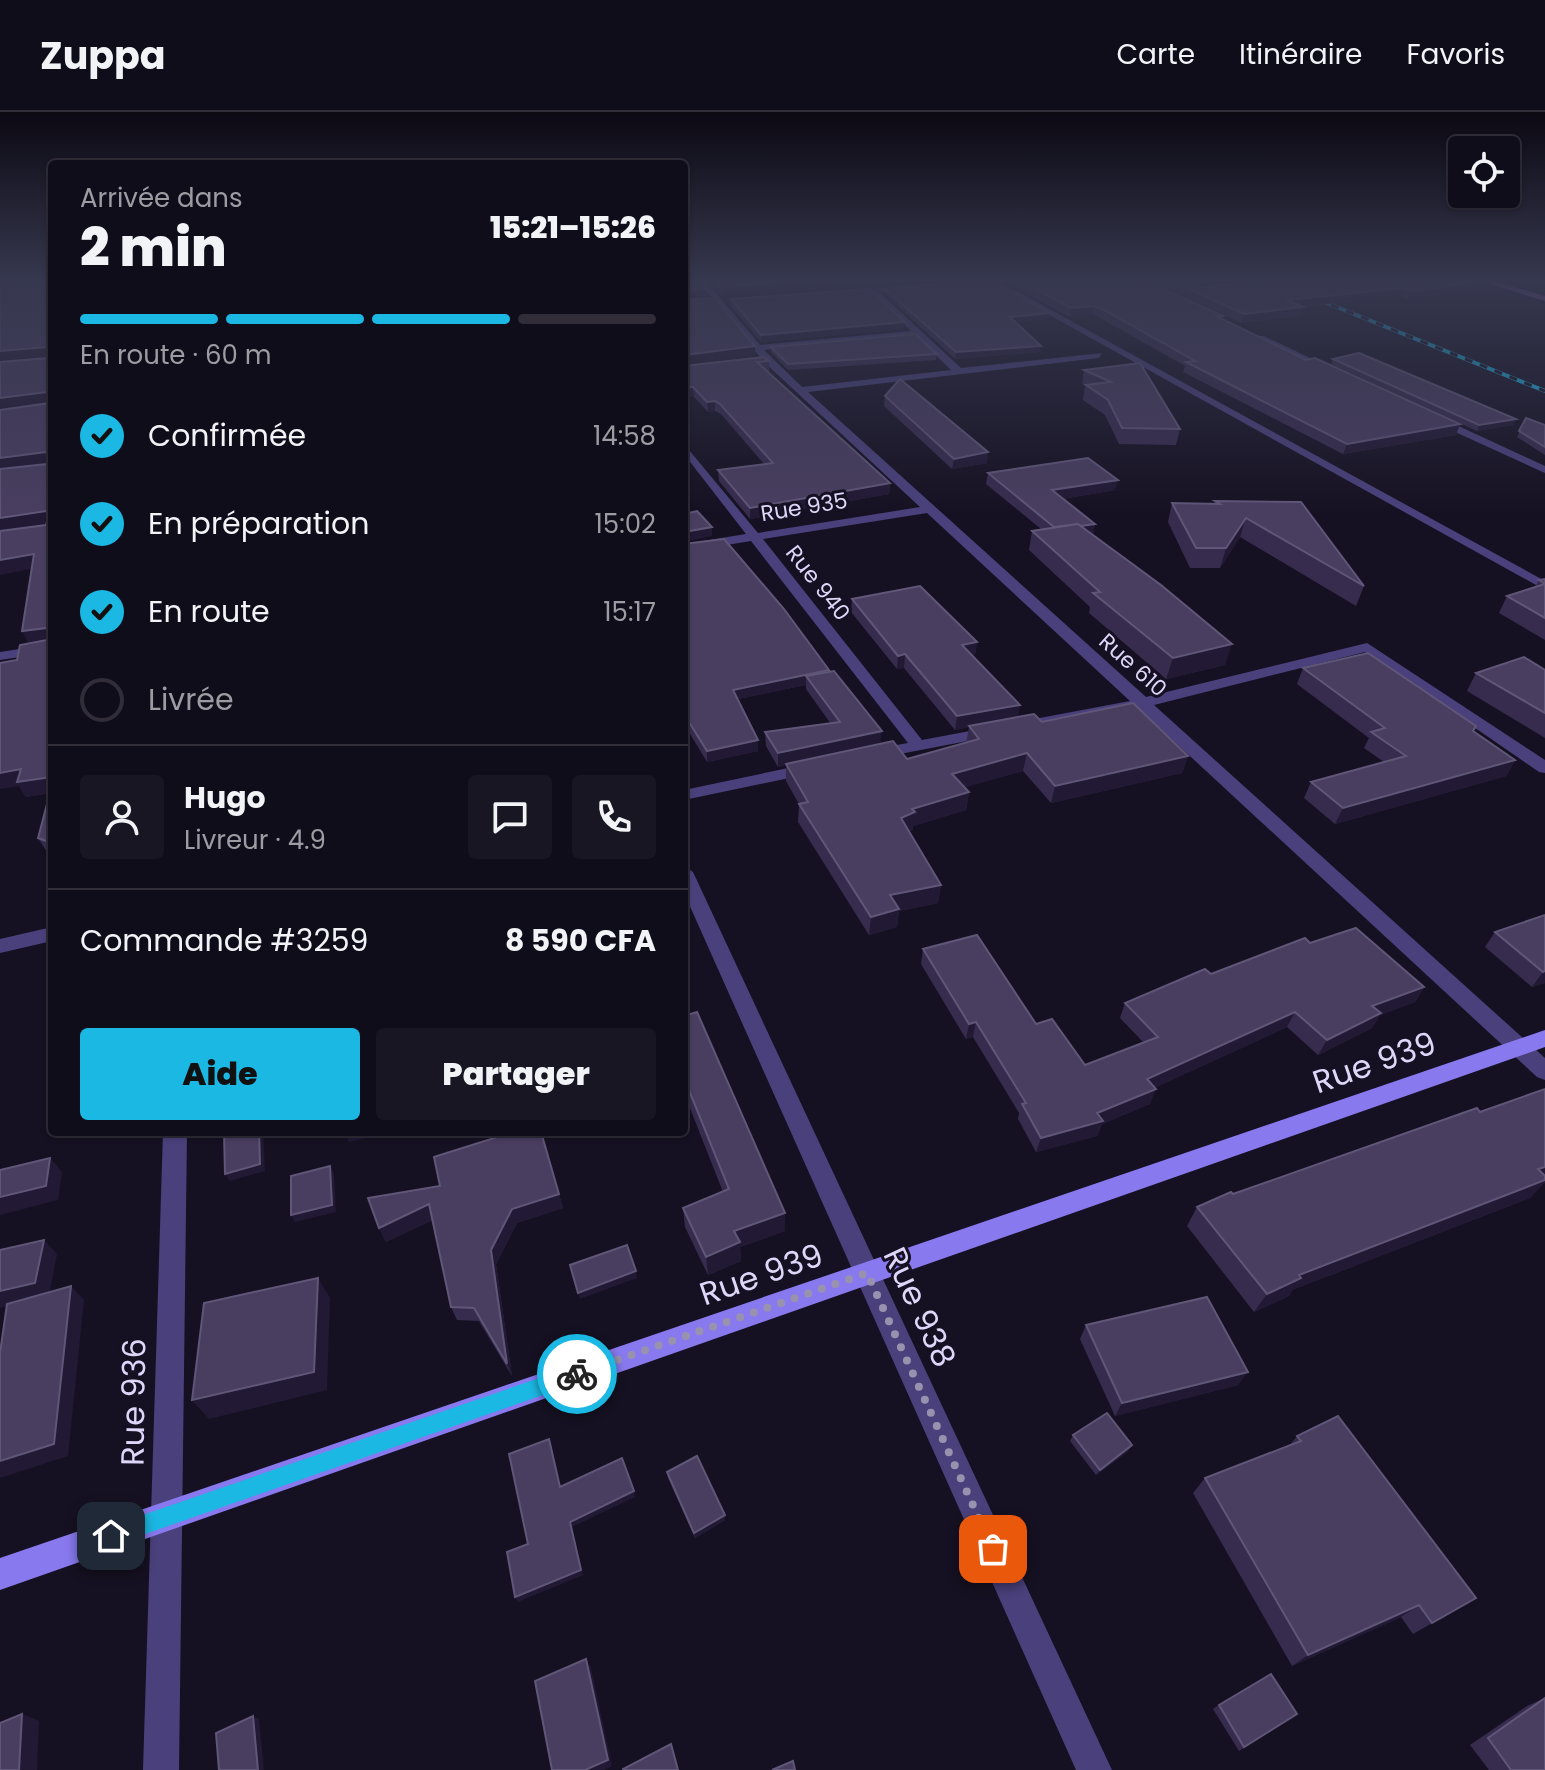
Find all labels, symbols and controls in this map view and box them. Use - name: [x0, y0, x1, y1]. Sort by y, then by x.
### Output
- text: Zuppa: [40, 29, 166, 82]
- text: Carte: [1117, 35, 1195, 74]
- text: Itinéraire: [1239, 35, 1362, 74]
- text: Favoris: [1406, 35, 1505, 74]
- map controls: [1448, 136, 1520, 208]
- button: locate: [1448, 136, 1520, 208]
- text: Arrivée dans: [80, 180, 242, 216]
- text: 15:21–15:26: [490, 206, 656, 249]
- text: 2 min: [80, 211, 227, 284]
- text: En route · 60 m: [80, 337, 271, 373]
- icon: check: [80, 414, 124, 458]
- text: Confirmée: [148, 414, 306, 457]
- text: 14:58: [593, 418, 656, 454]
- street label: Rue 935: [758, 485, 850, 529]
- icon: check: [80, 502, 124, 546]
- text: En préparation: [148, 502, 369, 545]
- text: 15:02: [595, 506, 656, 542]
- street label: Rue 940: [779, 539, 857, 627]
- icon: check: [80, 590, 124, 634]
- text: En route: [148, 590, 270, 633]
- text: 15:17: [603, 594, 656, 630]
- street label: Rue 610: [1092, 626, 1174, 704]
- text: Livrée: [148, 678, 234, 721]
- button: person: [80, 775, 164, 859]
- button: chat: [468, 775, 552, 859]
- button: phone: [572, 775, 656, 859]
- text: Hugo: [184, 776, 266, 819]
- text: Livreur · 4.9: [184, 822, 326, 858]
- text: Commande #3259: [80, 919, 368, 962]
- text: 8 590 CFA: [505, 919, 656, 962]
- street label: Rue 939: [1306, 1020, 1442, 1104]
- button: Aide: [80, 1028, 360, 1120]
- button: Partager: [376, 1028, 656, 1120]
- street label: Rue 939: [693, 1232, 829, 1316]
- street label: Rue 938: [873, 1240, 967, 1374]
- courier: [537, 1334, 617, 1414]
- street label: Rue 936: [109, 1338, 157, 1466]
- icon: bike: [555, 1352, 599, 1396]
- pin: [77, 1502, 145, 1570]
- icon: home: [89, 1514, 133, 1558]
- pin: [959, 1515, 1027, 1583]
- icon: bag: [971, 1527, 1015, 1571]

